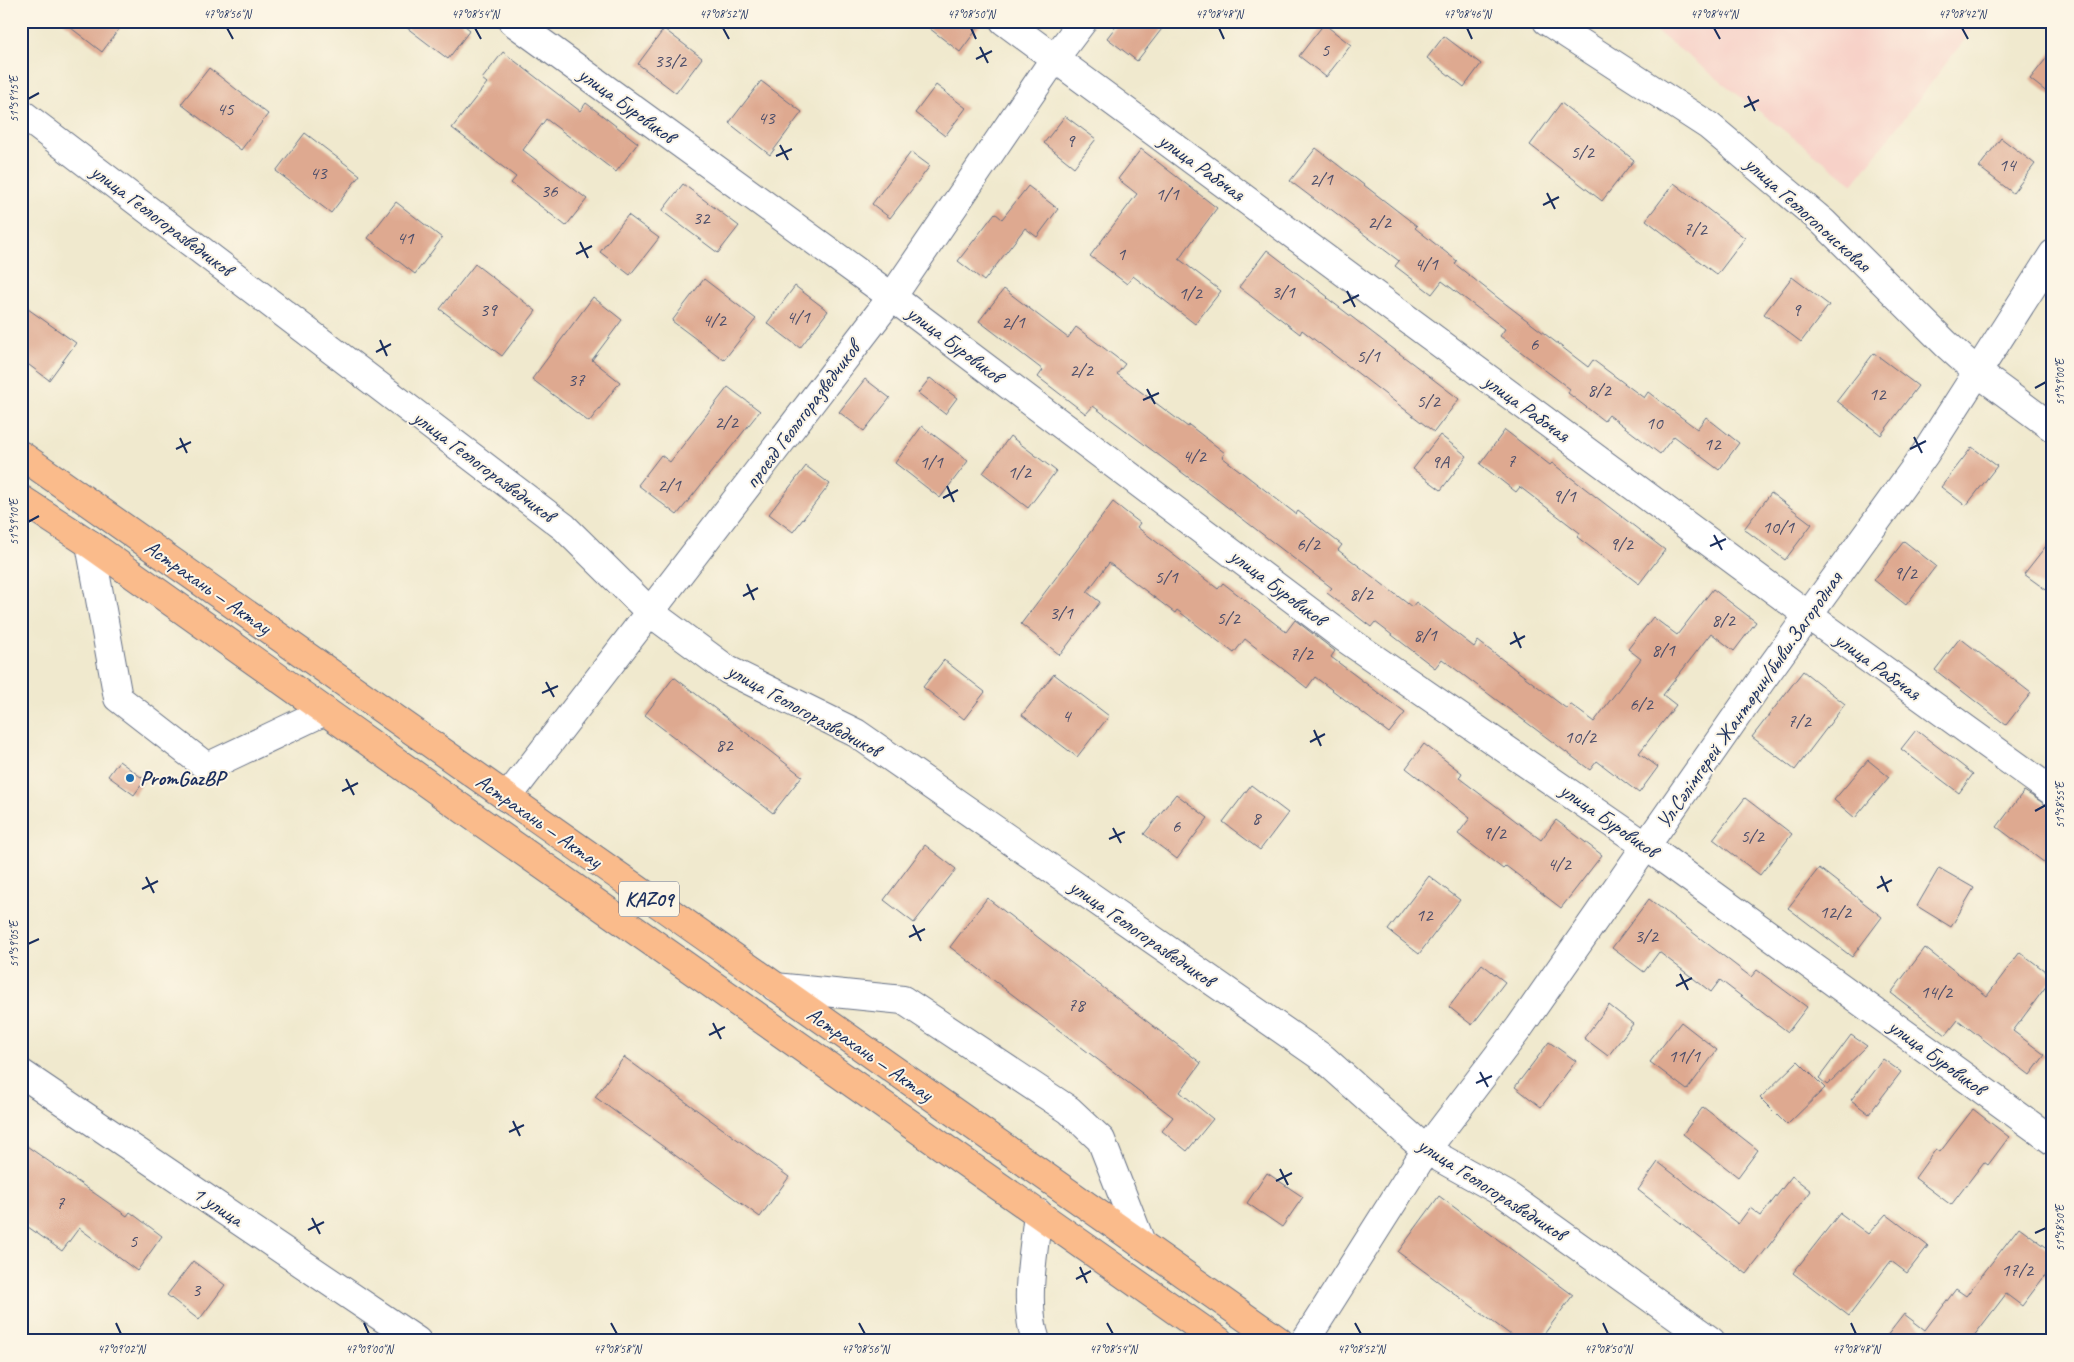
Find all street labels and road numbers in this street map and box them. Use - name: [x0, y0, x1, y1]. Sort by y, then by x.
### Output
- street label: улица Буровиков: [572, 60, 684, 152]
- street label: улица Рабочая: [1152, 126, 1251, 208]
- street label: улица Геологопоисковая: [1738, 149, 1878, 279]
- street label: улица Геологоразведчиков: [84, 157, 241, 284]
- street label: улица Буровиков: [900, 298, 1012, 391]
- street label: проезд Геологоразведчиков: [739, 333, 868, 493]
- street label: улица Рабочая: [1477, 367, 1576, 449]
- street label: улица Геологоразведчиков: [406, 403, 563, 530]
- street label: Астрахань — Актау: [140, 534, 277, 641]
- street label: улица Буровиков: [1223, 541, 1335, 634]
- street label: Ул.Сәлімгерей Жантөрин/бывш.Загородная: [1650, 566, 1849, 833]
- street label: улица Рабочая: [1828, 625, 1927, 707]
- street label: улица Геологоразведчиков: [721, 656, 888, 765]
- street label: Астрахань — Актау: [471, 768, 608, 875]
- street label: улица Буровиков: [1554, 776, 1667, 866]
- street label: улица Геологоразведчиков: [1063, 872, 1223, 995]
- road number: KAZ09: [619, 882, 679, 916]
- street label: Астрахань — Актау: [802, 1001, 939, 1108]
- street label: улица Буровиков: [1882, 1012, 1994, 1104]
- street label: улица Геологоразведчиков: [1412, 1130, 1574, 1249]
- street label: 1 улица: [188, 1180, 250, 1233]

